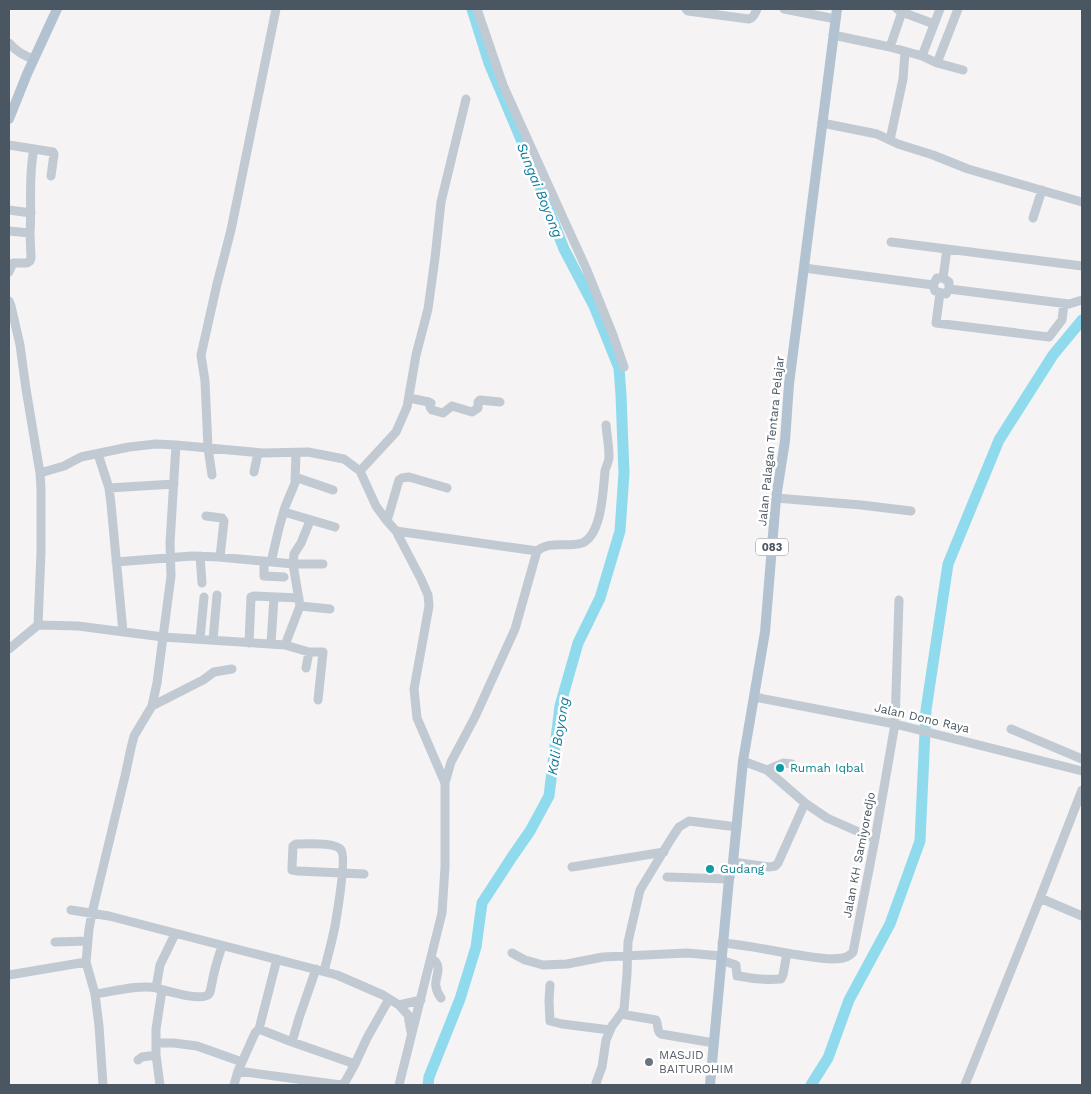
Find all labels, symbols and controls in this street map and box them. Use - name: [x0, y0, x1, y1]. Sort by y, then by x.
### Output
- water label: Sungai Boyong: [514, 140, 566, 240]
- street label: Jalan Palagan Tentara Pelajar: [755, 355, 787, 527]
- road number: 083: [756, 538, 788, 556]
- water label: Kali Boyong: [544, 695, 572, 776]
- street label: Jalan Dono Raya: [873, 700, 971, 736]
- place label: Rumah Iqbal: [790, 761, 864, 775]
- marker: Rumah Iqbal: [774, 762, 786, 774]
- street label: Jalan KH Samiyoredjo: [840, 791, 878, 919]
- place label: Gudang: [720, 862, 765, 876]
- marker: Gudang: [704, 863, 716, 875]
- place label: MASJID BAITUROHIM: [659, 1048, 733, 1076]
- marker: MASJID BAITUROHIM: [643, 1056, 655, 1068]

